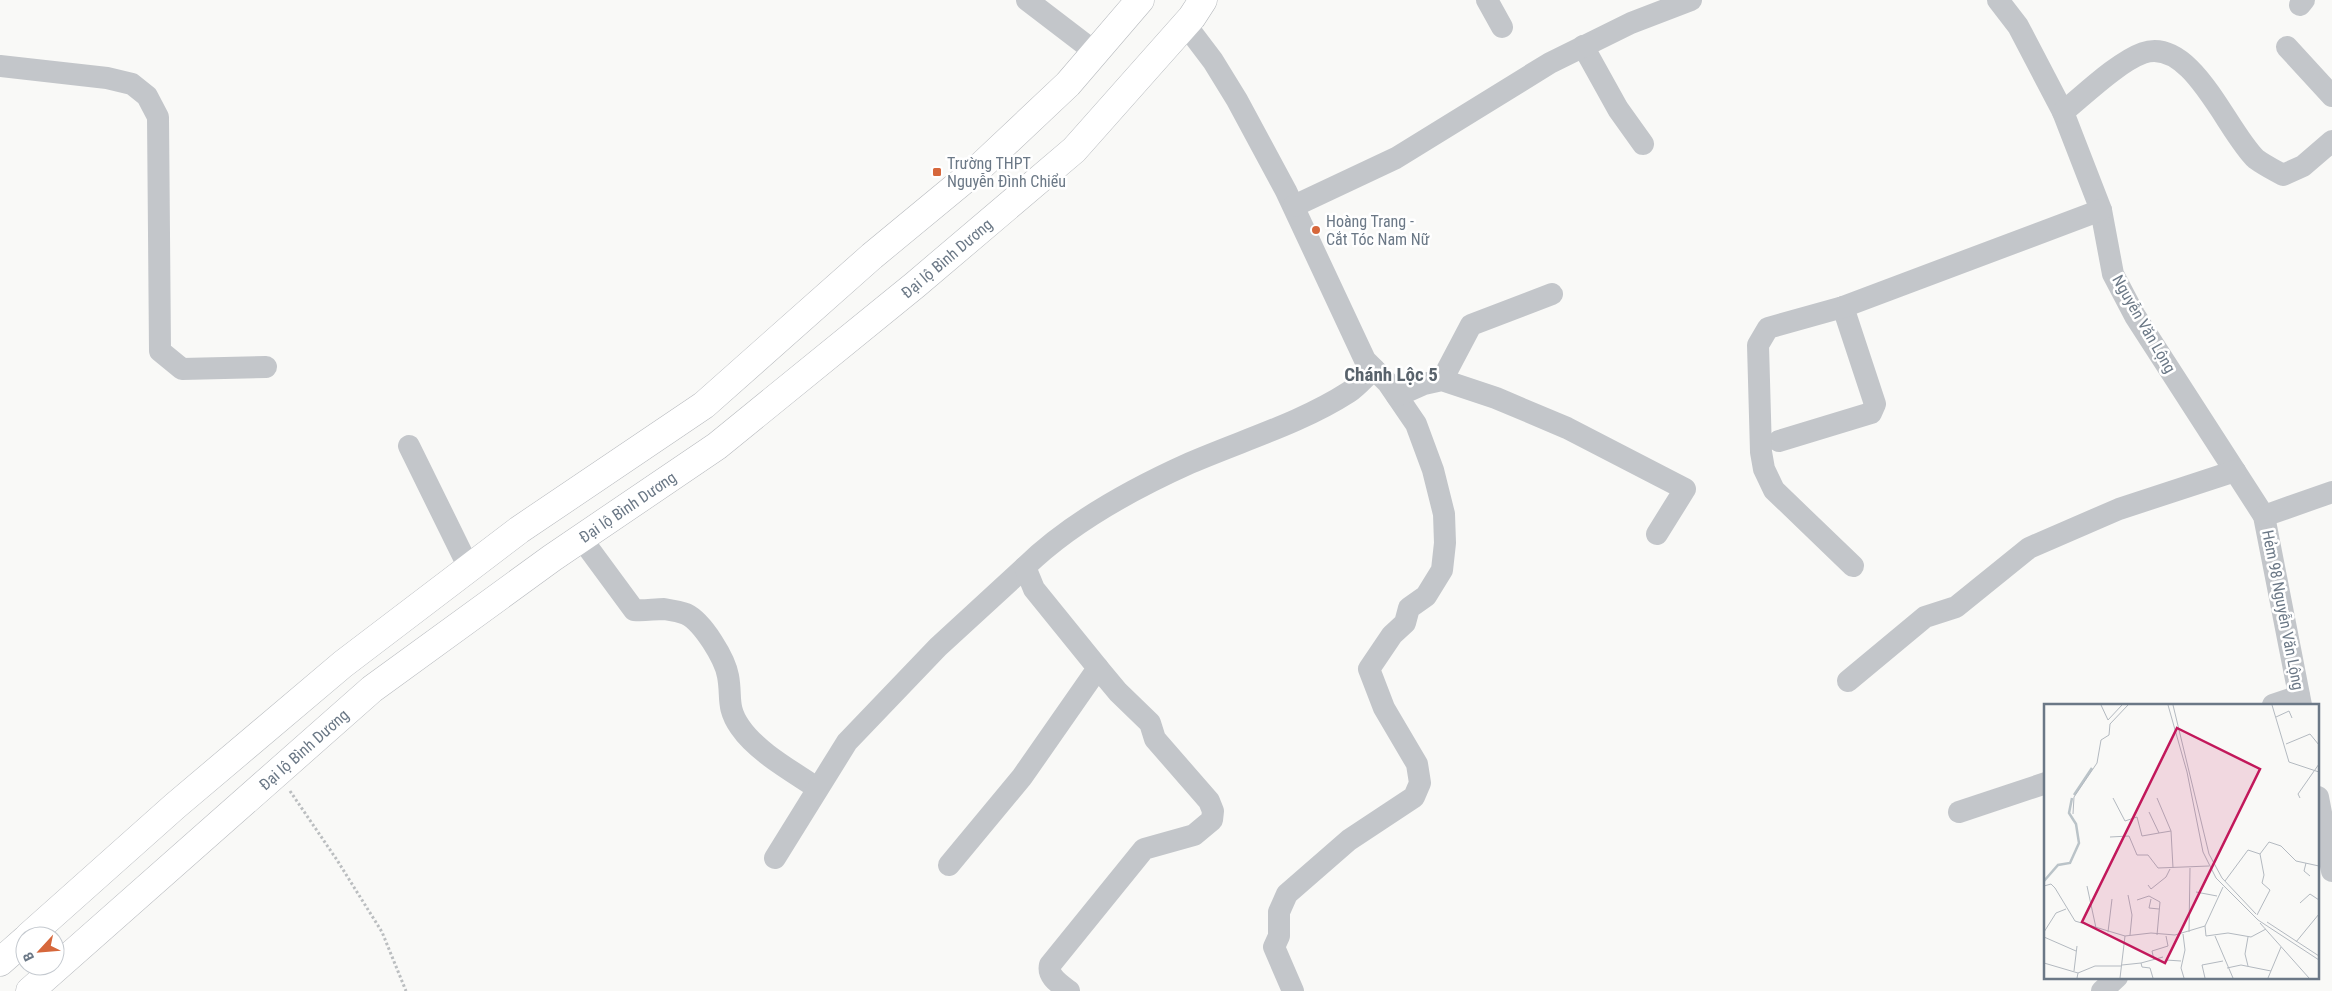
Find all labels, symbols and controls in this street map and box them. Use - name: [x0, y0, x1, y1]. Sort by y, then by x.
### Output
- place label: Trường THPT Nguyễn Đình Chiểu: [947, 154, 1066, 191]
- marker: Trường THPT Nguyễn Đình Chiểu: [931, 166, 943, 178]
- place label: Hoàng Trang - Cắt Tóc Nam Nữ: [1326, 212, 1430, 249]
- street label: Đại lộ Bình Dương: [897, 214, 996, 302]
- marker: Hoàng Trang - Cắt Tóc Nam Nữ: [1310, 224, 1322, 236]
- street label: Nguyễn Văn Lộng: [2108, 272, 2180, 376]
- district label: Chánh Lộc 5: [1344, 363, 1438, 386]
- street label: Đại lộ Bình Dương: [575, 467, 680, 546]
- street label: Hẻm 98 Nguyễn Văn Lộng: [2258, 528, 2308, 692]
- inset map: [2044, 704, 2320, 978]
- street label: Đại lộ Bình Dương: [255, 705, 352, 794]
- north arrow: [15, 926, 65, 976]
- text: B: [19, 950, 37, 964]

